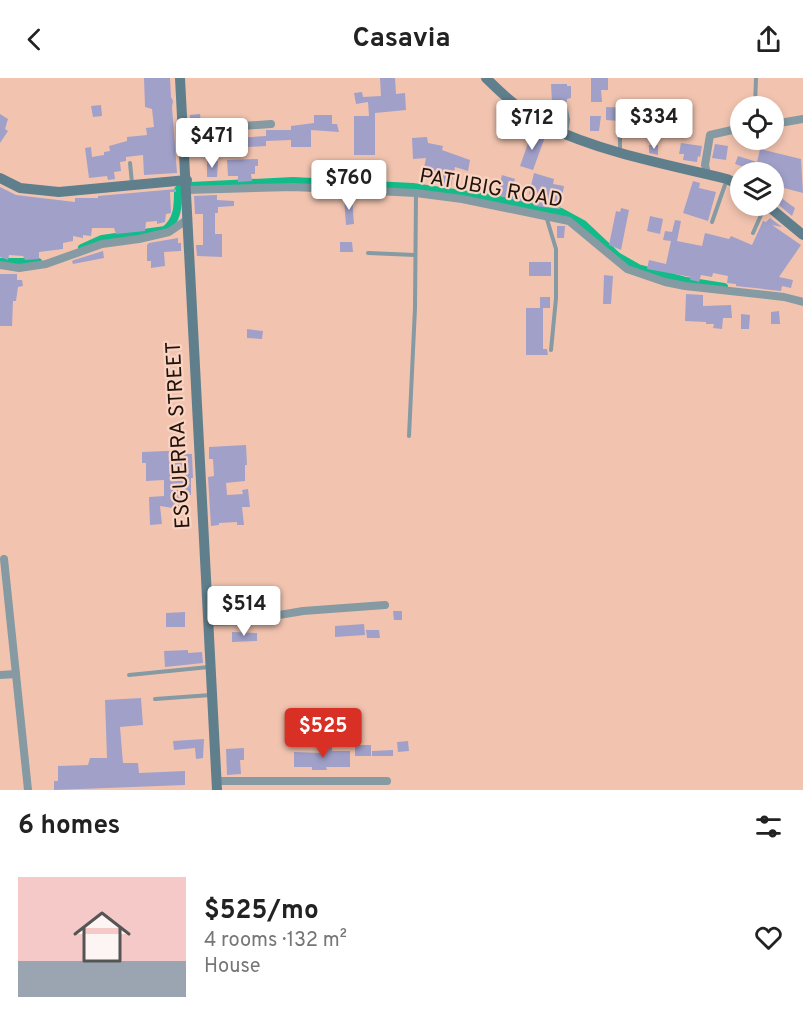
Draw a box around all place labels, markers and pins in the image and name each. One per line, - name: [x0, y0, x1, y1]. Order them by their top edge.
- pin: $334: [618, 99, 690, 150]
- pin: $712: [496, 100, 568, 151]
- pin: $471: [176, 118, 248, 169]
- pin: $760: [313, 160, 385, 211]
- pin: $514: [208, 586, 280, 637]
- pin: $525: [287, 708, 359, 759]

